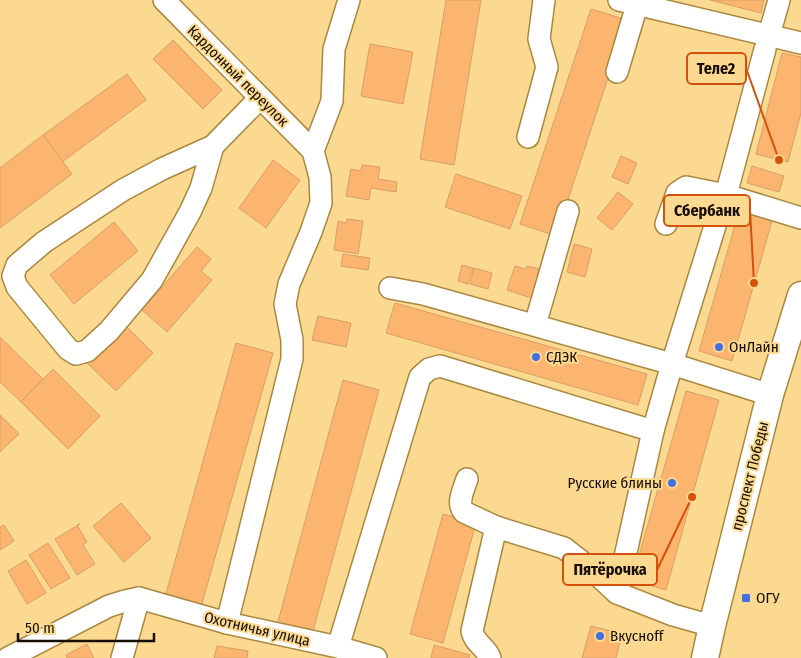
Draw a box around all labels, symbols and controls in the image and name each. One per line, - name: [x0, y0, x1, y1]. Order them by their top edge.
- street label: Кардонный переулок: [184, 22, 292, 130]
- callout: Теле2: [687, 53, 746, 84]
- text: Теле2: [697, 59, 736, 78]
- callout: Сбербанк: [664, 195, 750, 226]
- text: Сбербанк: [674, 201, 741, 220]
- place label: ОнЛайн: [729, 338, 779, 356]
- marker: ОнЛайн: [713, 341, 725, 353]
- place label: СДЭК: [546, 348, 577, 366]
- marker: СДЭК: [530, 351, 542, 363]
- street label: проспект Победы: [728, 420, 772, 532]
- place label: Русские блины: [568, 474, 662, 492]
- marker: Русские блины: [666, 477, 678, 489]
- callout: Пятёрочка: [563, 554, 657, 585]
- text: Пятёрочка: [573, 560, 647, 579]
- place label: ОГУ: [756, 589, 780, 607]
- marker: ОГУ: [740, 592, 752, 604]
- street label: Охотничья улица: [202, 608, 312, 650]
- scale bar: [18, 610, 154, 642]
- text: 50 m: [25, 619, 55, 637]
- place label: Вкусноff: [610, 627, 665, 645]
- marker: Вкусноff: [594, 630, 606, 642]

